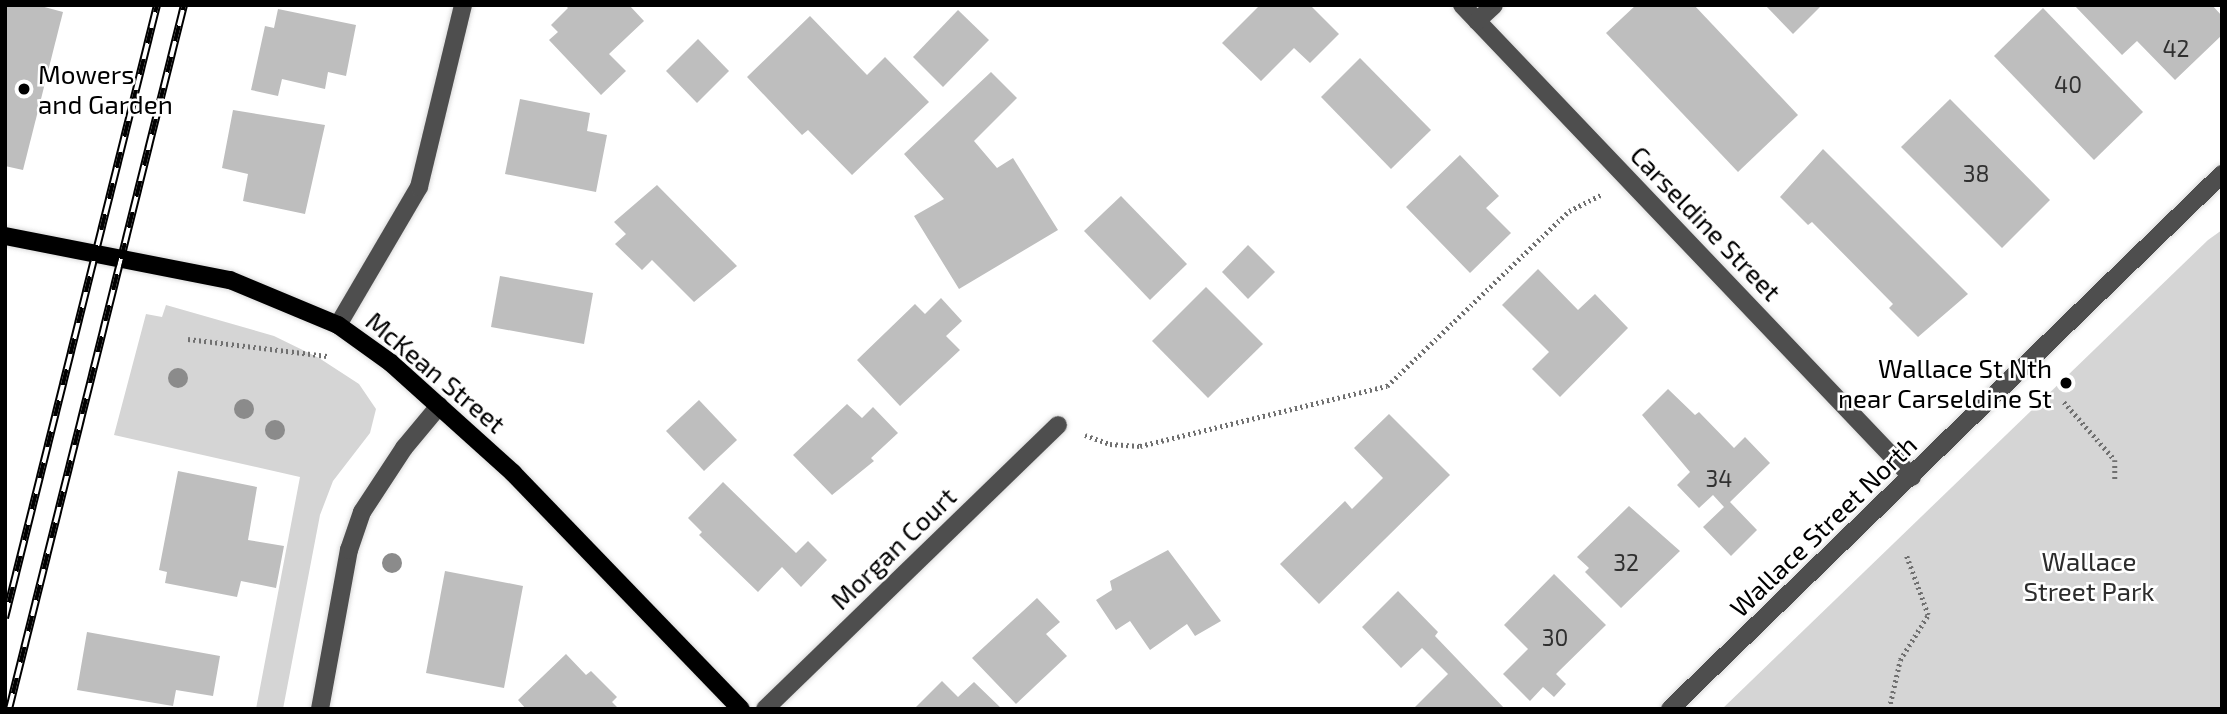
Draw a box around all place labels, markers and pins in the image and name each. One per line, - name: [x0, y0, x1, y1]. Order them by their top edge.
- place label: Mowers and Garden: [38, 58, 173, 119]
- marker: Mowers and Garden: [16, 81, 32, 97]
- place label: Wallace St Nth near Carseldine St: [1837, 352, 2052, 414]
- marker: Wallace St Nth near Carseldine St: [2058, 375, 2074, 391]

